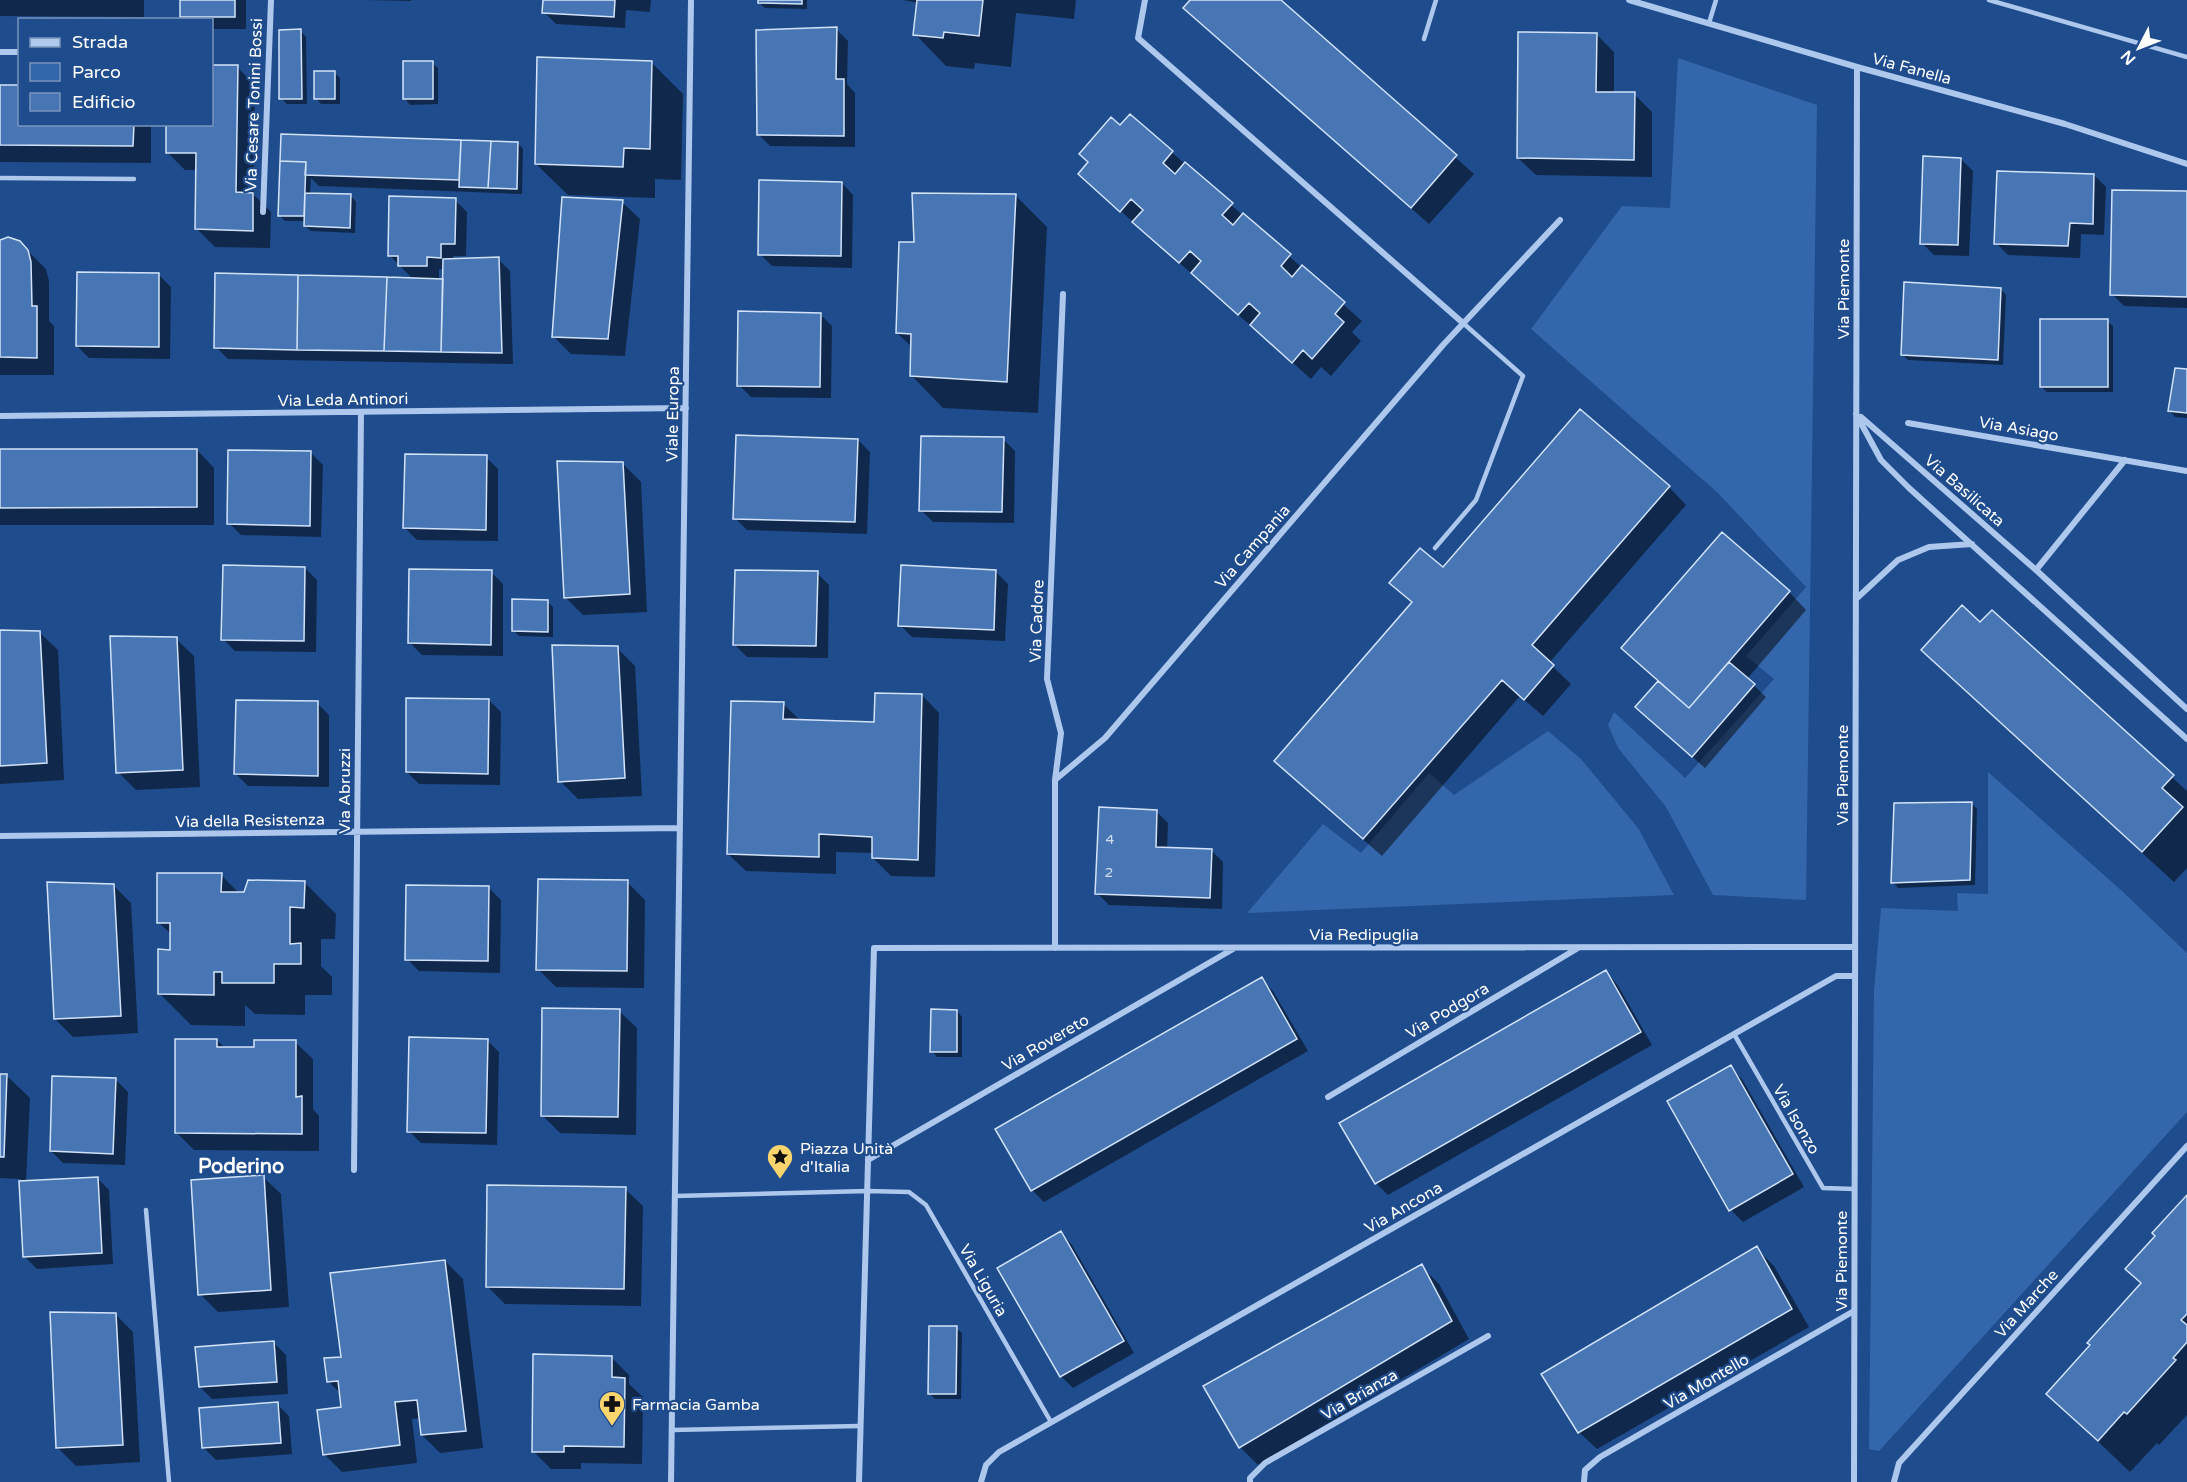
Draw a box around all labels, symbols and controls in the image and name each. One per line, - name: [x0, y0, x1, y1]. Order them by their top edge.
- legend: [18, 18, 213, 126]
- street label: Via Cesare Tonini Bossi: [241, 18, 267, 192]
- north arrow: [2109, 18, 2169, 78]
- text: Strada: [72, 31, 128, 53]
- text: N: [2117, 46, 2140, 69]
- street label: Via Fanella: [1870, 49, 1954, 89]
- text: Parco: [72, 61, 121, 83]
- text: Edificio: [72, 91, 136, 113]
- street label: Via Piemonte: [1834, 239, 1854, 339]
- street label: Viale Europa: [662, 366, 684, 462]
- street label: Via Leda Antinori: [278, 389, 409, 411]
- street label: Via Asiago: [1977, 412, 2060, 446]
- street label: Via Basilicata: [1920, 450, 2009, 531]
- street label: Via Campania: [1211, 501, 1295, 593]
- street label: Via Cadore: [1026, 579, 1048, 663]
- street label: Via Piemonte: [1833, 725, 1853, 825]
- street label: Via Abruzzi: [335, 748, 355, 834]
- street label: Via della Resistenza: [175, 810, 325, 832]
- house number: 4: [1106, 831, 1115, 848]
- house number: 2: [1105, 864, 1113, 881]
- street label: Via Redipuglia: [1309, 925, 1419, 945]
- street label: Via Podgora: [1402, 978, 1493, 1043]
- street label: Via Rovereto: [998, 1010, 1093, 1076]
- street label: Via Isonzo: [1768, 1081, 1824, 1158]
- place label: Piazza Unità d'Italia: [800, 1139, 893, 1177]
- place icon: Piazza Unità d'Italia: [765, 1142, 795, 1180]
- district label: Poderino: [198, 1155, 284, 1179]
- street label: Via Ancona: [1361, 1178, 1446, 1238]
- street label: Via Piemonte: [1832, 1211, 1852, 1311]
- street label: Via Liguria: [954, 1241, 1012, 1320]
- street label: Via Marche: [1991, 1265, 2063, 1342]
- street label: Via Montello: [1660, 1349, 1753, 1414]
- street label: Via Brianza: [1318, 1365, 1401, 1425]
- pharmacy icon: Farmacia Gamba: [597, 1389, 627, 1427]
- place label: Farmacia Gamba: [632, 1395, 760, 1415]

